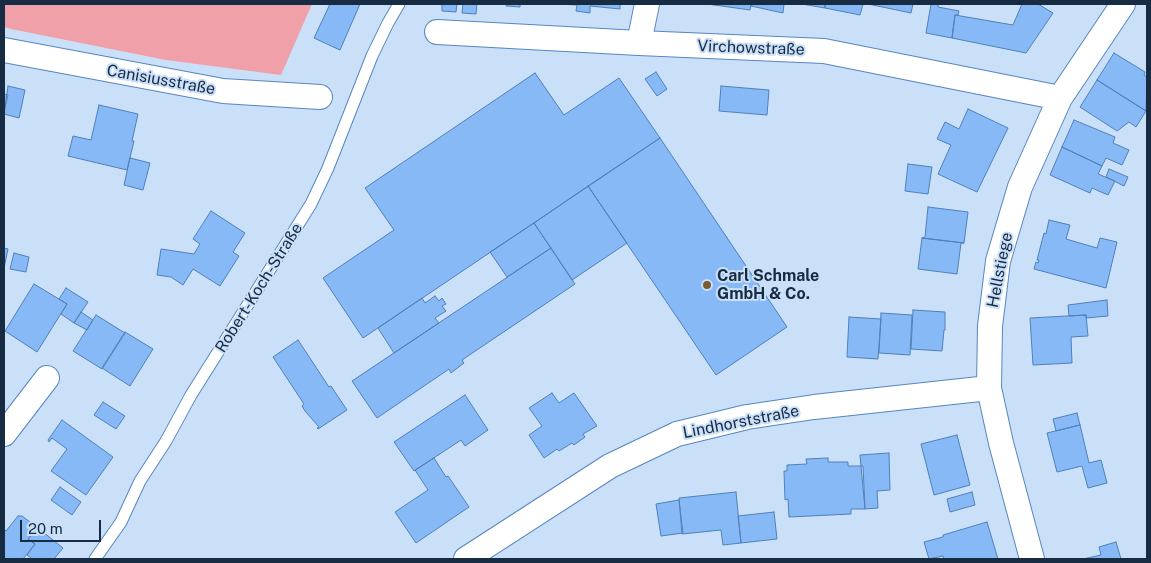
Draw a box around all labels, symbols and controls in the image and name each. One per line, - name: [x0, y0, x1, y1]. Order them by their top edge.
- street label: Virchowstraße: [697, 37, 805, 59]
- street label: Canisiusstraße: [105, 61, 217, 99]
- street label: Robert-Koch-Straße: [211, 220, 307, 356]
- street label: Hellstiege: [983, 231, 1017, 309]
- place label: Carl Schmale GmbH & Co.: [717, 266, 819, 304]
- marker: Carl Schmale GmbH & Co.: [701, 279, 713, 291]
- street label: Lindhorststraße: [681, 401, 801, 443]
- scale bar: [22, 510, 104, 542]
- text: 20 m: [28, 520, 63, 537]

